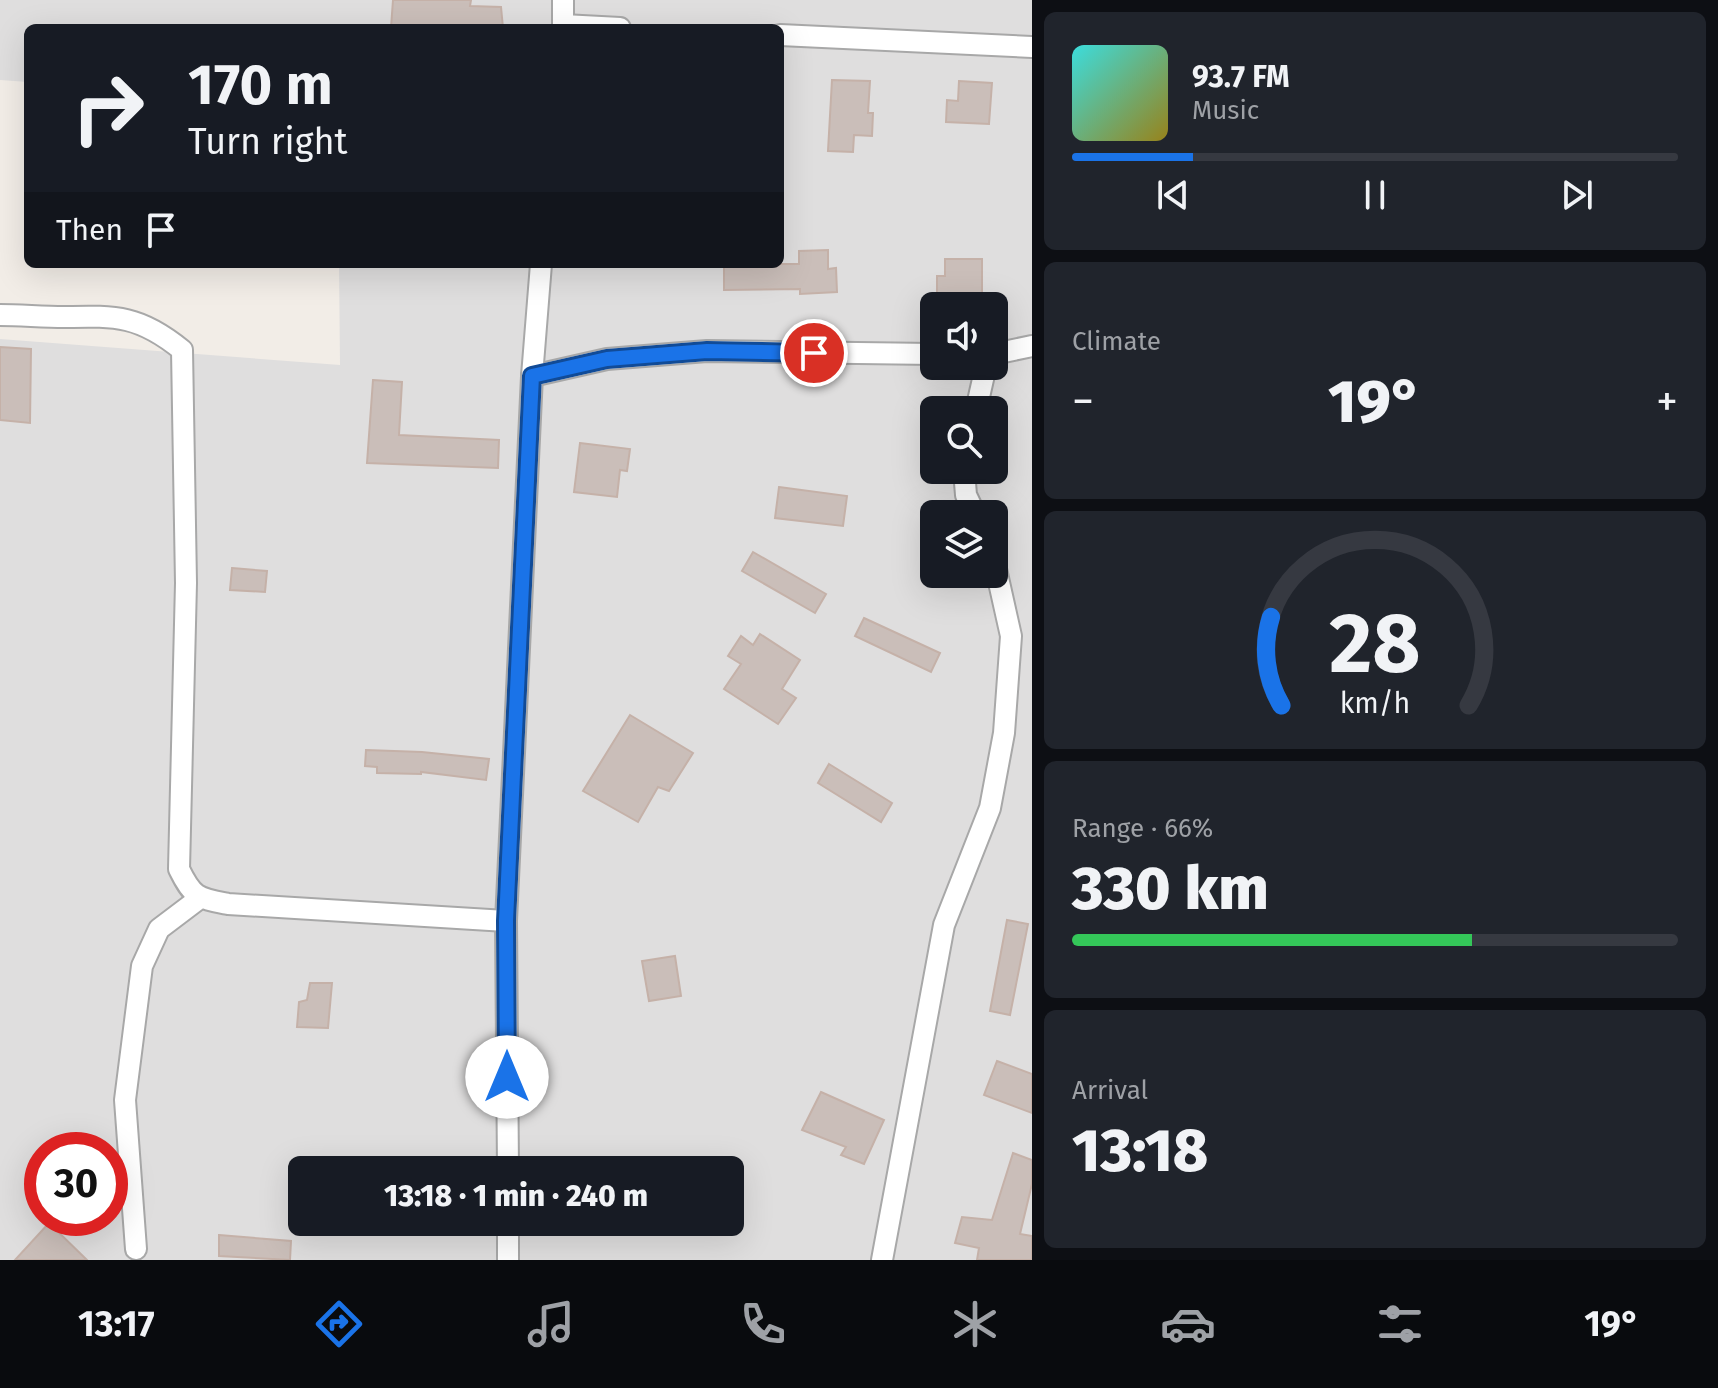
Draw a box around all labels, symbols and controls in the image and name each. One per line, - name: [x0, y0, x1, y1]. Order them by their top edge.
- text: 170 m: [188, 52, 333, 119]
- icon: right: [56, 56, 160, 160]
- text: 93.7 FM: [1192, 59, 1290, 95]
- text: Music: [1192, 95, 1259, 126]
- text: Turn right: [188, 120, 348, 164]
- icon: previous: [1151, 173, 1195, 217]
- icon: pause: [1353, 173, 1397, 217]
- icon: next: [1555, 173, 1599, 217]
- icon: arrive: [139, 208, 183, 252]
- text: Then: [56, 212, 123, 248]
- map controls: [920, 292, 1008, 588]
- button: sound: [920, 292, 1008, 380]
- pin: [780, 319, 848, 387]
- text: Climate: [1072, 326, 1161, 357]
- icon: arrive: [792, 331, 836, 375]
- text: 19°: [1328, 366, 1422, 438]
- text: −: [1072, 375, 1094, 428]
- text: +: [1656, 375, 1678, 428]
- button: search: [920, 396, 1008, 484]
- button: layers: [920, 500, 1008, 588]
- text: 28: [1329, 594, 1421, 694]
- text: km/h: [1340, 686, 1410, 721]
- text: Range · 66%: [1072, 813, 1213, 844]
- text: 330 km: [1072, 853, 1269, 925]
- position arrow: [465, 1035, 549, 1119]
- text: Arrival: [1072, 1075, 1148, 1106]
- text: 13:18: [1072, 1115, 1208, 1187]
- speed limit sign: 30: [24, 1132, 128, 1236]
- text: 13:18 · 1 min · 240 m: [384, 1178, 648, 1214]
- icon: directions: [311, 1296, 367, 1352]
- icon: music: [523, 1296, 579, 1352]
- icon: phone: [735, 1296, 791, 1352]
- icon: climate: [947, 1296, 1003, 1352]
- icon: car: [1160, 1296, 1216, 1352]
- icon: filters: [1372, 1296, 1428, 1352]
- text: 13:17: [78, 1302, 155, 1346]
- text: 19°: [1584, 1302, 1640, 1346]

